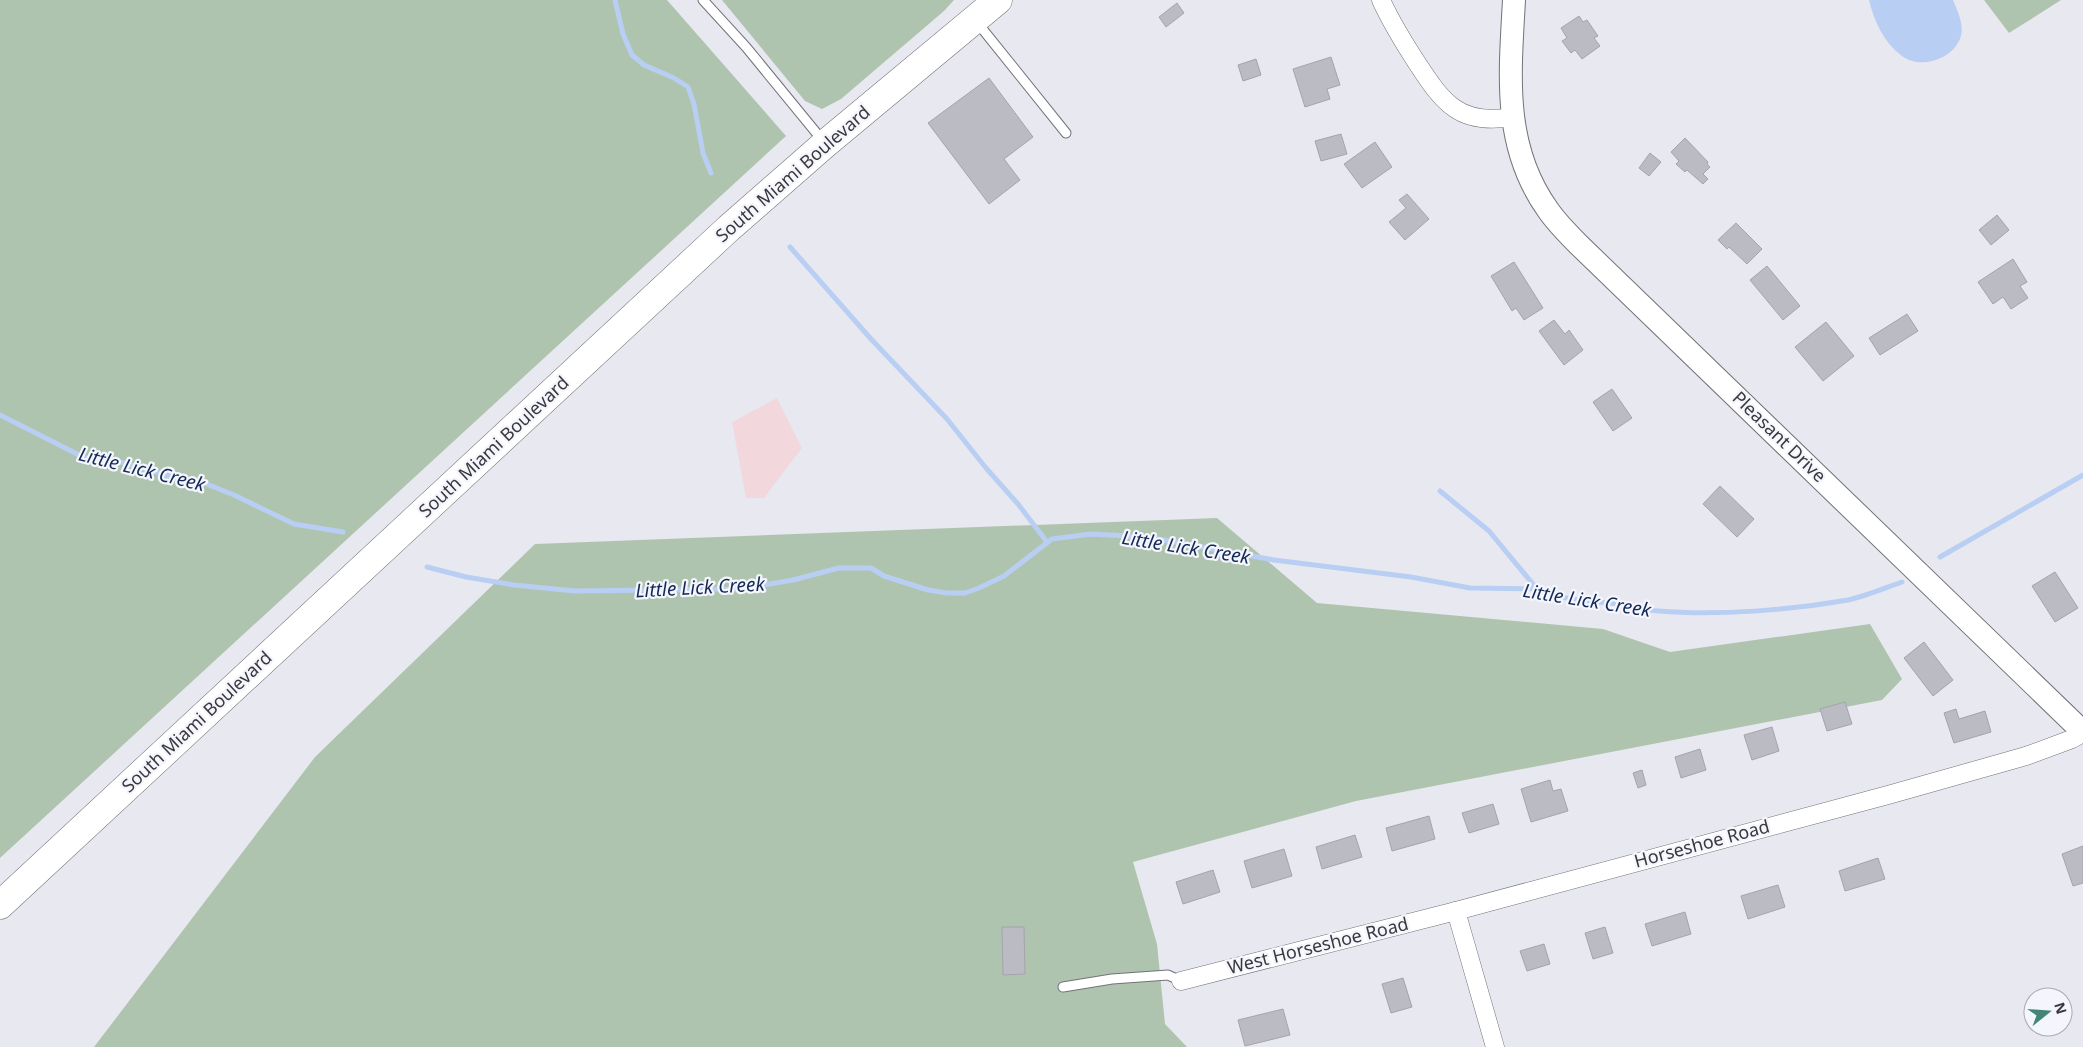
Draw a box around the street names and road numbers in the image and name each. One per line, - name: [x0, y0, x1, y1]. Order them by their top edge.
- street label: South Miami Boulevard: [710, 100, 875, 247]
- street label: South Miami Boulevard: [413, 370, 574, 522]
- street label: Pleasant Drive: [1728, 386, 1832, 487]
- street label: South Miami Boulevard: [116, 645, 277, 797]
- street label: Horseshoe Road: [1631, 813, 1772, 873]
- street label: West Horseshoe Road: [1225, 911, 1411, 979]

